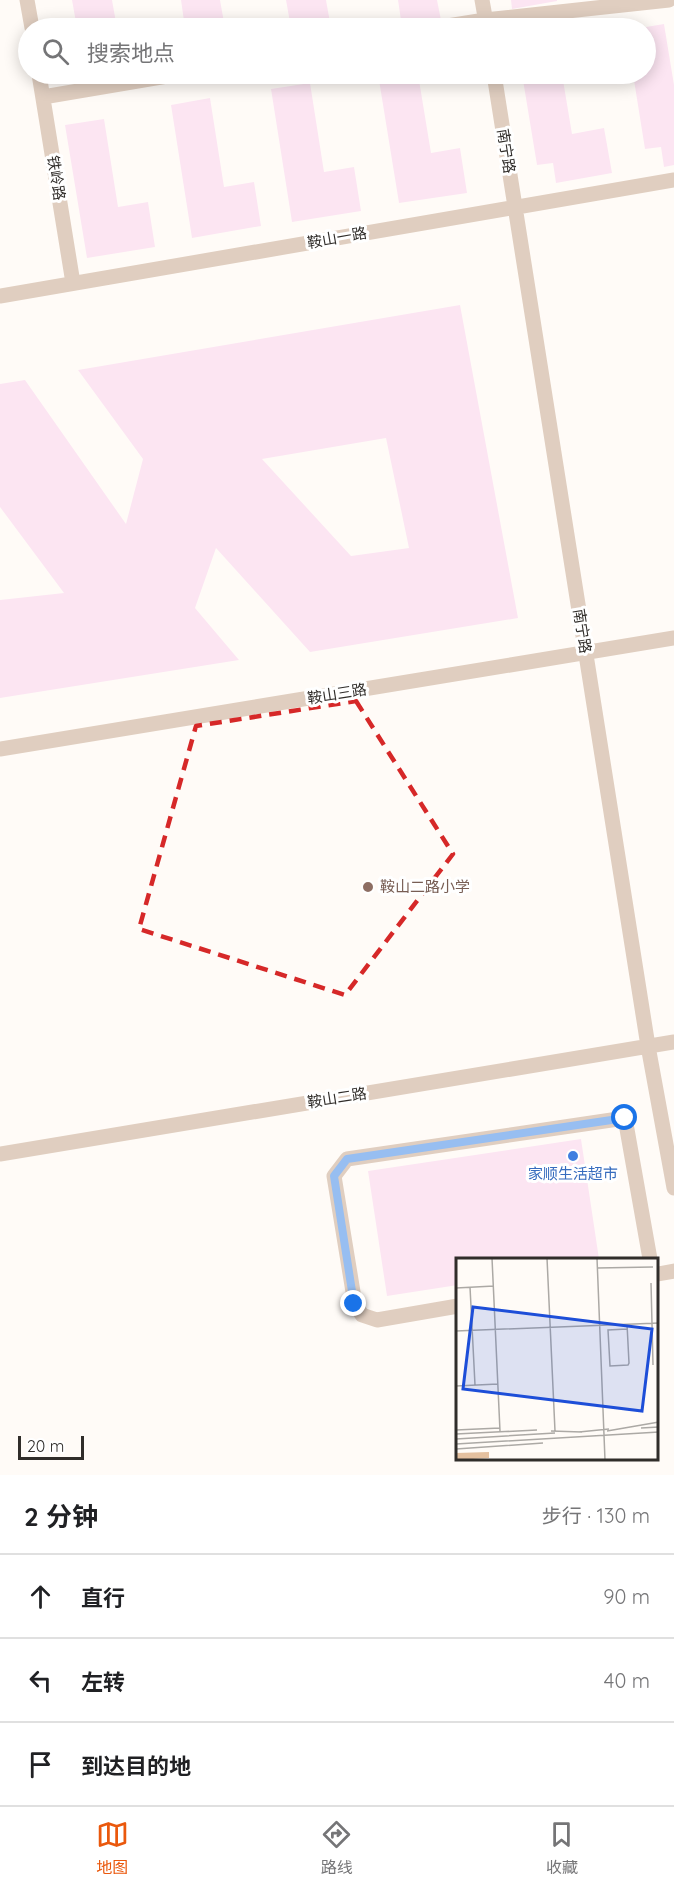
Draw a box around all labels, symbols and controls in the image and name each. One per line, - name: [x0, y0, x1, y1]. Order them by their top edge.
- search box: [18, 18, 656, 84]
- icon: search: [39, 35, 72, 68]
- text: 搜索地点: [87, 39, 175, 67]
- street label: 南宁路: [494, 127, 519, 175]
- street label: 铁岭路: [44, 154, 69, 202]
- street label: 鞍山一路: [306, 223, 368, 252]
- street label: 南宁路: [570, 607, 595, 655]
- street label: 鞍山三路: [306, 679, 368, 708]
- place label: 鞍山二路小学: [380, 877, 470, 896]
- marker: 鞍山二路小学: [361, 880, 375, 894]
- street label: 鞍山二路: [306, 1083, 368, 1112]
- route start: [611, 1104, 637, 1130]
- marker: 家顺生活超市: [566, 1149, 580, 1163]
- place label: 家顺生活超市: [528, 1164, 618, 1183]
- inset map: [456, 1258, 659, 1460]
- route end: [340, 1290, 366, 1316]
- scale bar: [18, 1433, 84, 1460]
- text: 20 m: [27, 1436, 64, 1456]
- text: 2 分钟: [24, 1500, 98, 1533]
- text: 步行 · 130 m: [542, 1503, 650, 1528]
- icon: ahead: [24, 1580, 57, 1613]
- text: 直行: [81, 1584, 125, 1612]
- text: 90 m: [603, 1584, 650, 1609]
- icon: left: [24, 1664, 57, 1697]
- text: 左转: [81, 1668, 125, 1696]
- text: 40 m: [604, 1668, 650, 1693]
- icon: arrive: [24, 1748, 57, 1781]
- text: 到达目的地: [81, 1752, 191, 1780]
- tab: 地图: [96, 1818, 129, 1878]
- tab: 路线: [320, 1818, 353, 1878]
- tab: 收藏: [545, 1818, 578, 1878]

